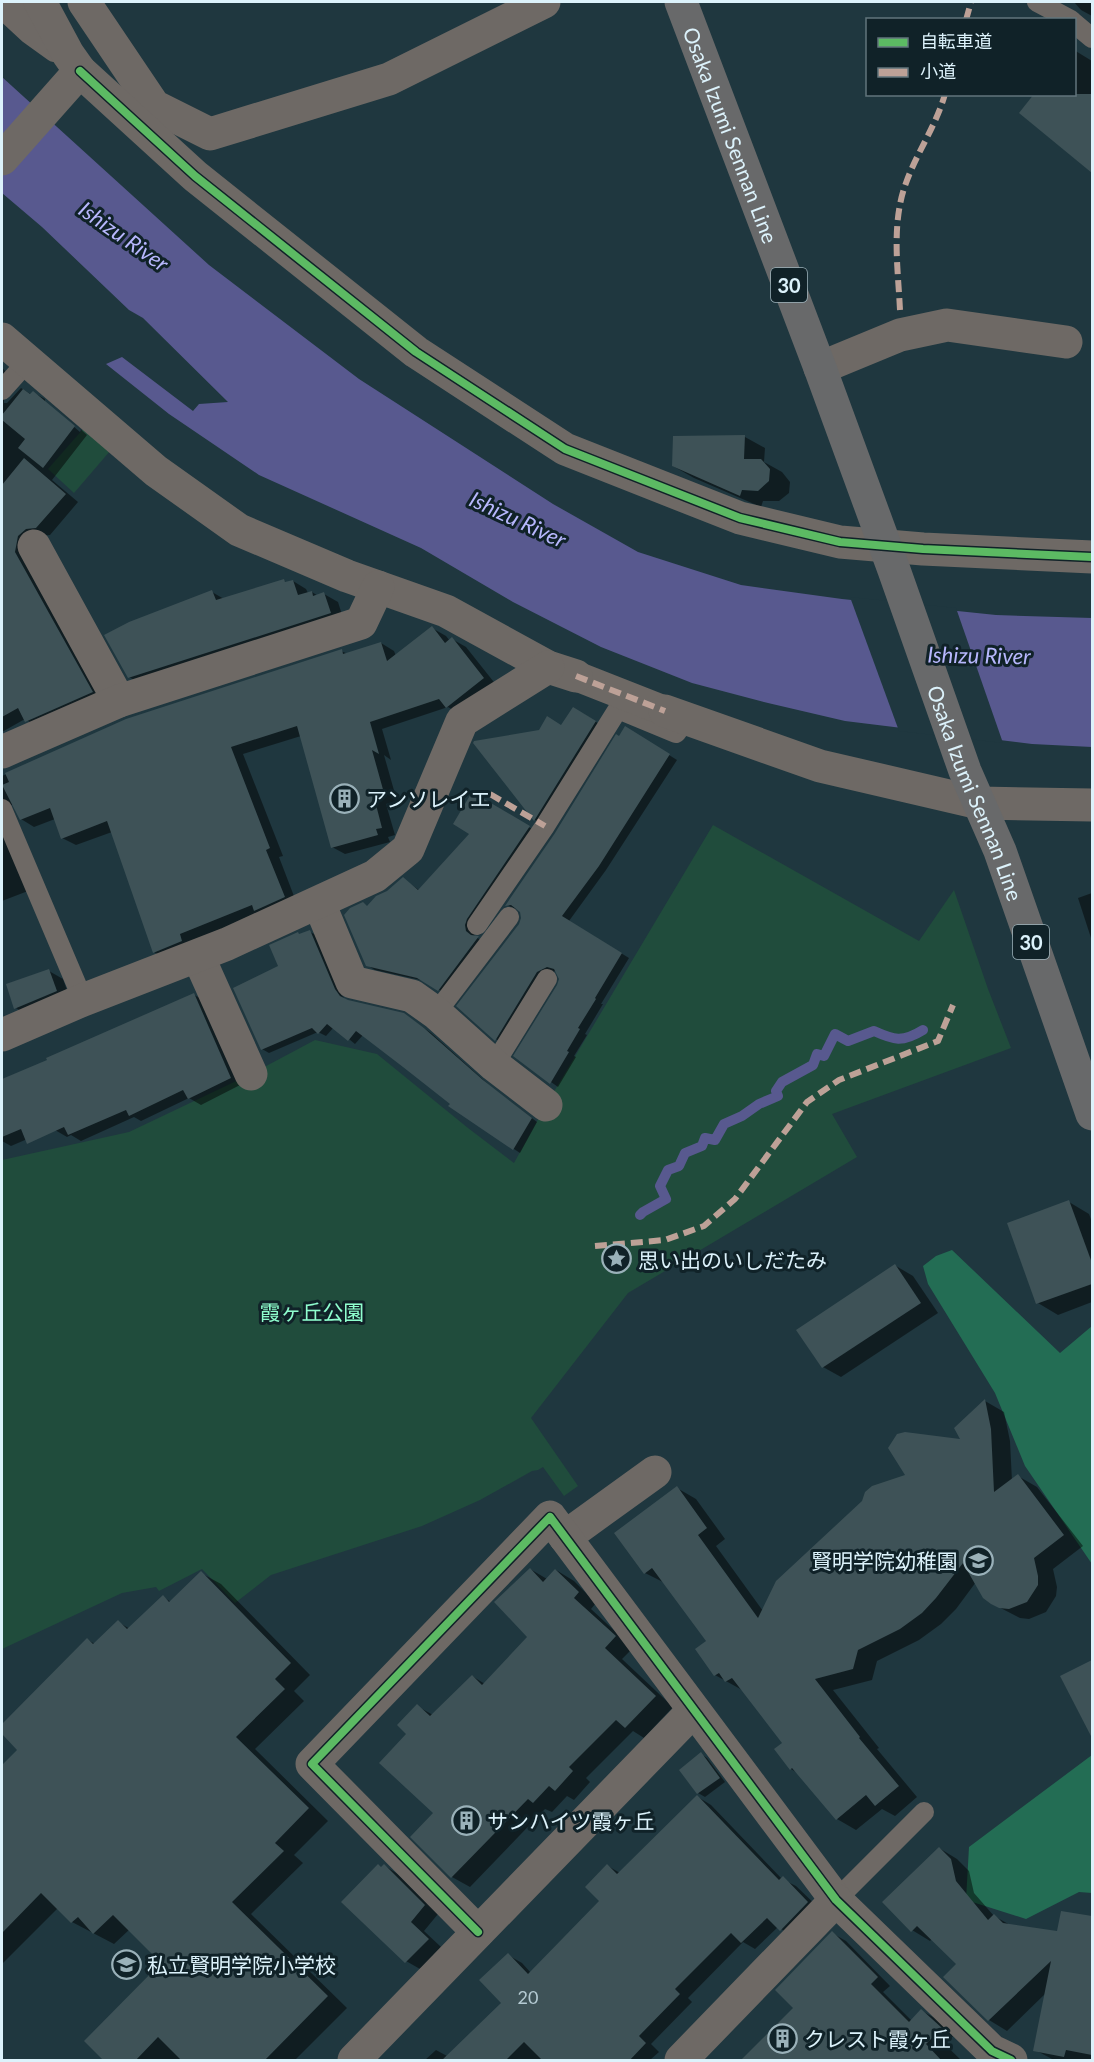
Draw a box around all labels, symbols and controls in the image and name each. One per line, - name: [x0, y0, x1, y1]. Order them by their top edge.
- legend: [866, 18, 1076, 96]
- street label: Osaka Izumi Sennan Line: [679, 23, 784, 246]
- text: 自転車道: [920, 30, 992, 52]
- text: 小道: [920, 60, 956, 82]
- water label: Ishizu River: [74, 195, 174, 277]
- road number: 30: [771, 268, 807, 302]
- water label: Ishizu River: [465, 485, 571, 553]
- water label: Ishizu River: [927, 641, 1031, 669]
- street label: Osaka Izumi Sennan Line: [923, 682, 1029, 904]
- building icon: アンソレイエ: [329, 782, 361, 814]
- place label: アンソレイエ: [366, 786, 491, 811]
- road number: 30: [1013, 925, 1049, 959]
- place icon: 思い出のいしだたみ: [601, 1243, 633, 1275]
- place label: 思い出のいしだたみ: [638, 1247, 827, 1272]
- park label: 霞ヶ丘公園: [260, 1299, 365, 1324]
- school or university icon: 賢明学院幼稚園: [963, 1544, 995, 1576]
- place label: 賢明学院幼稚園: [811, 1548, 958, 1573]
- building icon: サンハイツ霞ヶ丘: [450, 1804, 482, 1836]
- place label: サンハイツ霞ヶ丘: [487, 1808, 655, 1833]
- school or university icon: 私立賢明学院小学校: [110, 1948, 142, 1980]
- place label: 私立賢明学院小学校: [147, 1952, 336, 1977]
- house number: 20: [518, 1986, 538, 2008]
- building icon: クレスト霞ヶ丘: [767, 2022, 799, 2054]
- place label: クレスト霞ヶ丘: [804, 2026, 951, 2051]

